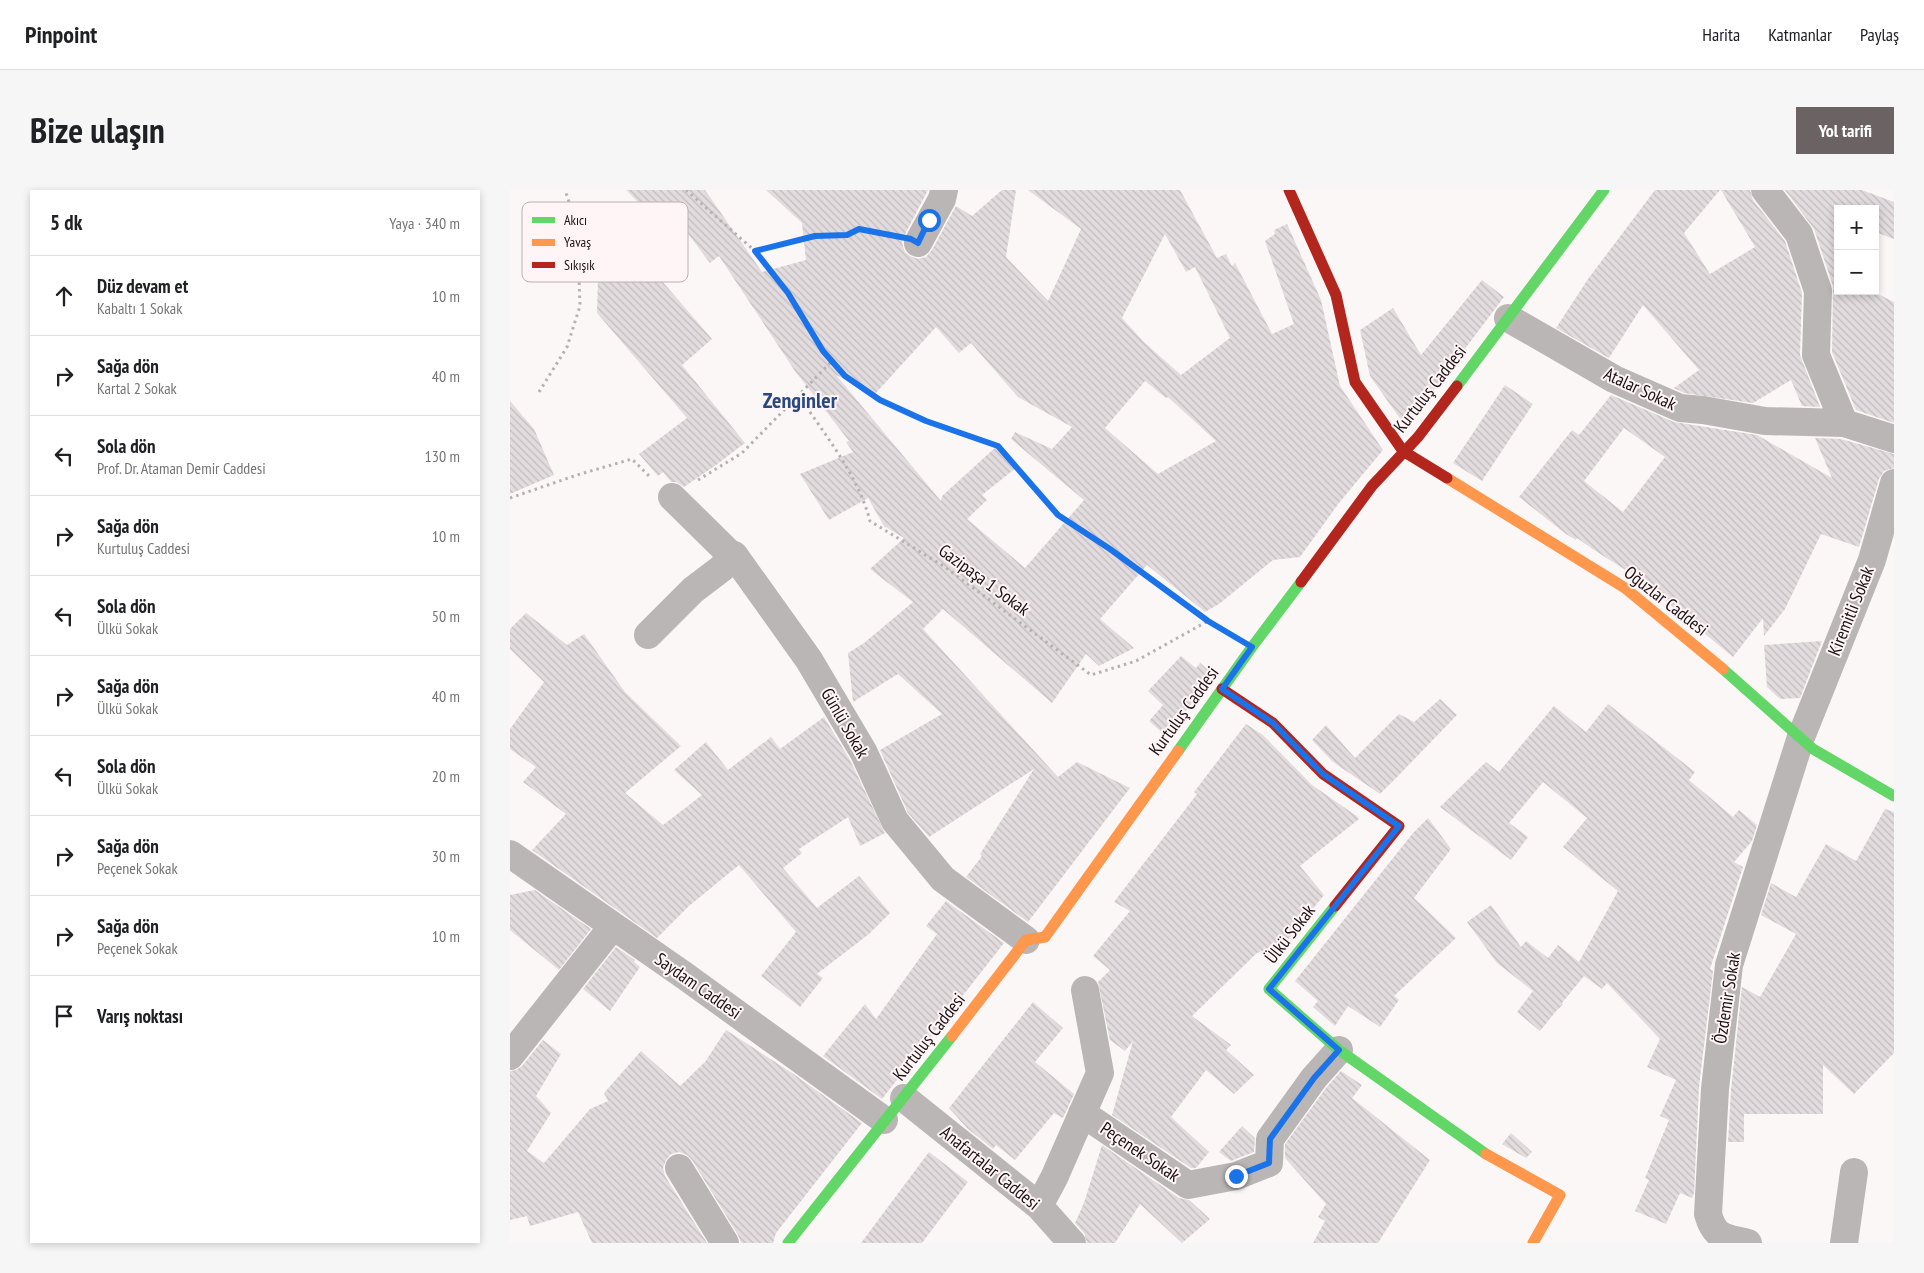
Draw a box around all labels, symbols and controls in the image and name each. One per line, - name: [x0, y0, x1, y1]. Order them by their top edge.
- text: Pinpoint: [25, 19, 97, 50]
- text: Harita: [1702, 23, 1740, 46]
- text: Katmanlar: [1768, 23, 1832, 46]
- text: Paylaş: [1860, 23, 1899, 46]
- text: Bize ulaşın: [30, 107, 165, 153]
- button: Yol tarifi: [1796, 107, 1894, 154]
- legend: [522, 202, 688, 282]
- map controls: [1834, 205, 1879, 295]
- button: +: [1834, 205, 1879, 250]
- text: 5 dk: [50, 209, 82, 236]
- route start: [918, 209, 941, 232]
- text: Akıcı: [564, 211, 587, 229]
- text: Yaya · 340 m: [389, 213, 460, 233]
- text: Yavaş: [564, 233, 591, 251]
- button: −: [1834, 250, 1879, 295]
- text: Sıkışık: [564, 256, 595, 274]
- text: Düz devam et: [97, 274, 188, 298]
- icon: ahead: [50, 282, 78, 310]
- text: 10 m: [432, 286, 460, 306]
- text: Kabaltı 1 Sokak: [97, 298, 182, 318]
- street label: Kurtuluş Caddesi: [1388, 340, 1471, 437]
- text: Sağa dön: [97, 354, 159, 378]
- icon: right: [50, 362, 78, 390]
- street label: Atalar Sokak: [1600, 362, 1680, 415]
- text: 40 m: [432, 366, 460, 386]
- text: Kartal 2 Sokak: [97, 378, 177, 398]
- district label: Zenginler: [763, 386, 838, 414]
- text: Sola dön: [97, 434, 156, 458]
- icon: left: [50, 442, 78, 470]
- text: 130 m: [425, 446, 460, 466]
- text: Prof. Dr. Ataman Demir Caddesi: [97, 458, 266, 478]
- text: Sağa dön: [97, 514, 159, 538]
- icon: right: [50, 522, 78, 550]
- text: 10 m: [432, 526, 460, 546]
- text: Kurtuluş Caddesi: [97, 538, 190, 558]
- street label: Gazipaşa 1 Sokak: [934, 539, 1034, 620]
- street label: Oğuzlar Caddesi: [1620, 561, 1713, 641]
- street label: Kiremitli Sokak: [1822, 563, 1879, 659]
- text: Sola dön: [97, 594, 156, 618]
- icon: left: [50, 602, 78, 630]
- text: 50 m: [432, 606, 460, 626]
- text: Ülkü Sokak: [97, 618, 158, 638]
- street label: Kurtuluş Caddesi: [1144, 662, 1224, 760]
- text: Sağa dön: [97, 674, 159, 698]
- icon: right: [50, 682, 78, 710]
- street label: Günlü Sokak: [816, 684, 875, 762]
- text: 40 m: [432, 686, 460, 706]
- text: Ülkü Sokak: [97, 698, 158, 718]
- text: Sola dön: [97, 754, 156, 778]
- icon: left: [50, 762, 78, 790]
- text: 20 m: [432, 766, 460, 786]
- text: Ülkü Sokak: [97, 778, 158, 798]
- text: Sağa dön: [97, 834, 159, 858]
- icon: right: [50, 842, 78, 870]
- text: 30 m: [432, 846, 460, 866]
- text: Peçenek Sokak: [97, 858, 178, 878]
- street label: Ülkü Sokak: [1259, 899, 1320, 968]
- text: Sağa dön: [97, 914, 159, 938]
- icon: right: [50, 922, 78, 950]
- text: 10 m: [432, 926, 460, 946]
- text: Peçenek Sokak: [97, 938, 178, 958]
- street label: Saydam Caddesi: [651, 947, 746, 1024]
- street label: Özdemir Sokak: [1708, 951, 1745, 1045]
- street label: Kurtuluş Caddesi: [887, 988, 970, 1085]
- icon: arrive: [50, 1002, 78, 1030]
- text: Varış noktası: [97, 1004, 183, 1028]
- street label: Peçenek Sokak: [1096, 1117, 1184, 1187]
- street label: Anafartalar Caddesi: [936, 1120, 1045, 1215]
- route end: [1225, 1165, 1248, 1188]

